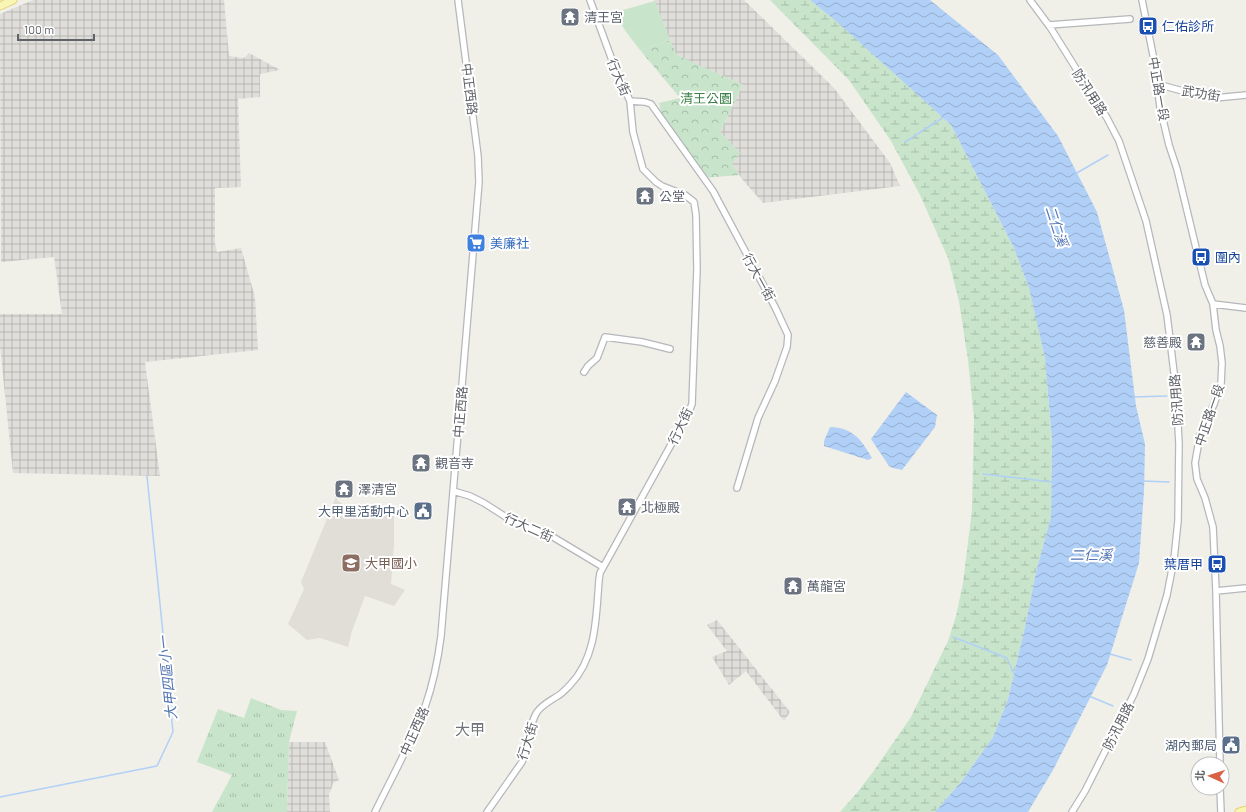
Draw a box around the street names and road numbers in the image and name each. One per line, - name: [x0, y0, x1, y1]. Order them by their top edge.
- street label: 行大街: [604, 56, 634, 98]
- street label: 中正路一段: [1145, 56, 1173, 122]
- street label: 中正西路: [459, 62, 481, 116]
- street label: 防汛用路: [1069, 66, 1111, 118]
- street label: 武功街: [1180, 82, 1222, 104]
- street label: 行大一街: [739, 250, 779, 304]
- street label: 防汛用路: [1166, 373, 1186, 427]
- street label: 中正路一段: [1191, 382, 1227, 448]
- street label: 中正西路: [450, 385, 470, 439]
- street label: 行大街: [664, 405, 696, 447]
- street label: 行大二街: [502, 509, 556, 545]
- street label: 防汛用路: [1099, 699, 1137, 753]
- street label: 中正西路: [396, 704, 432, 758]
- street label: 行大街: [514, 720, 540, 762]

